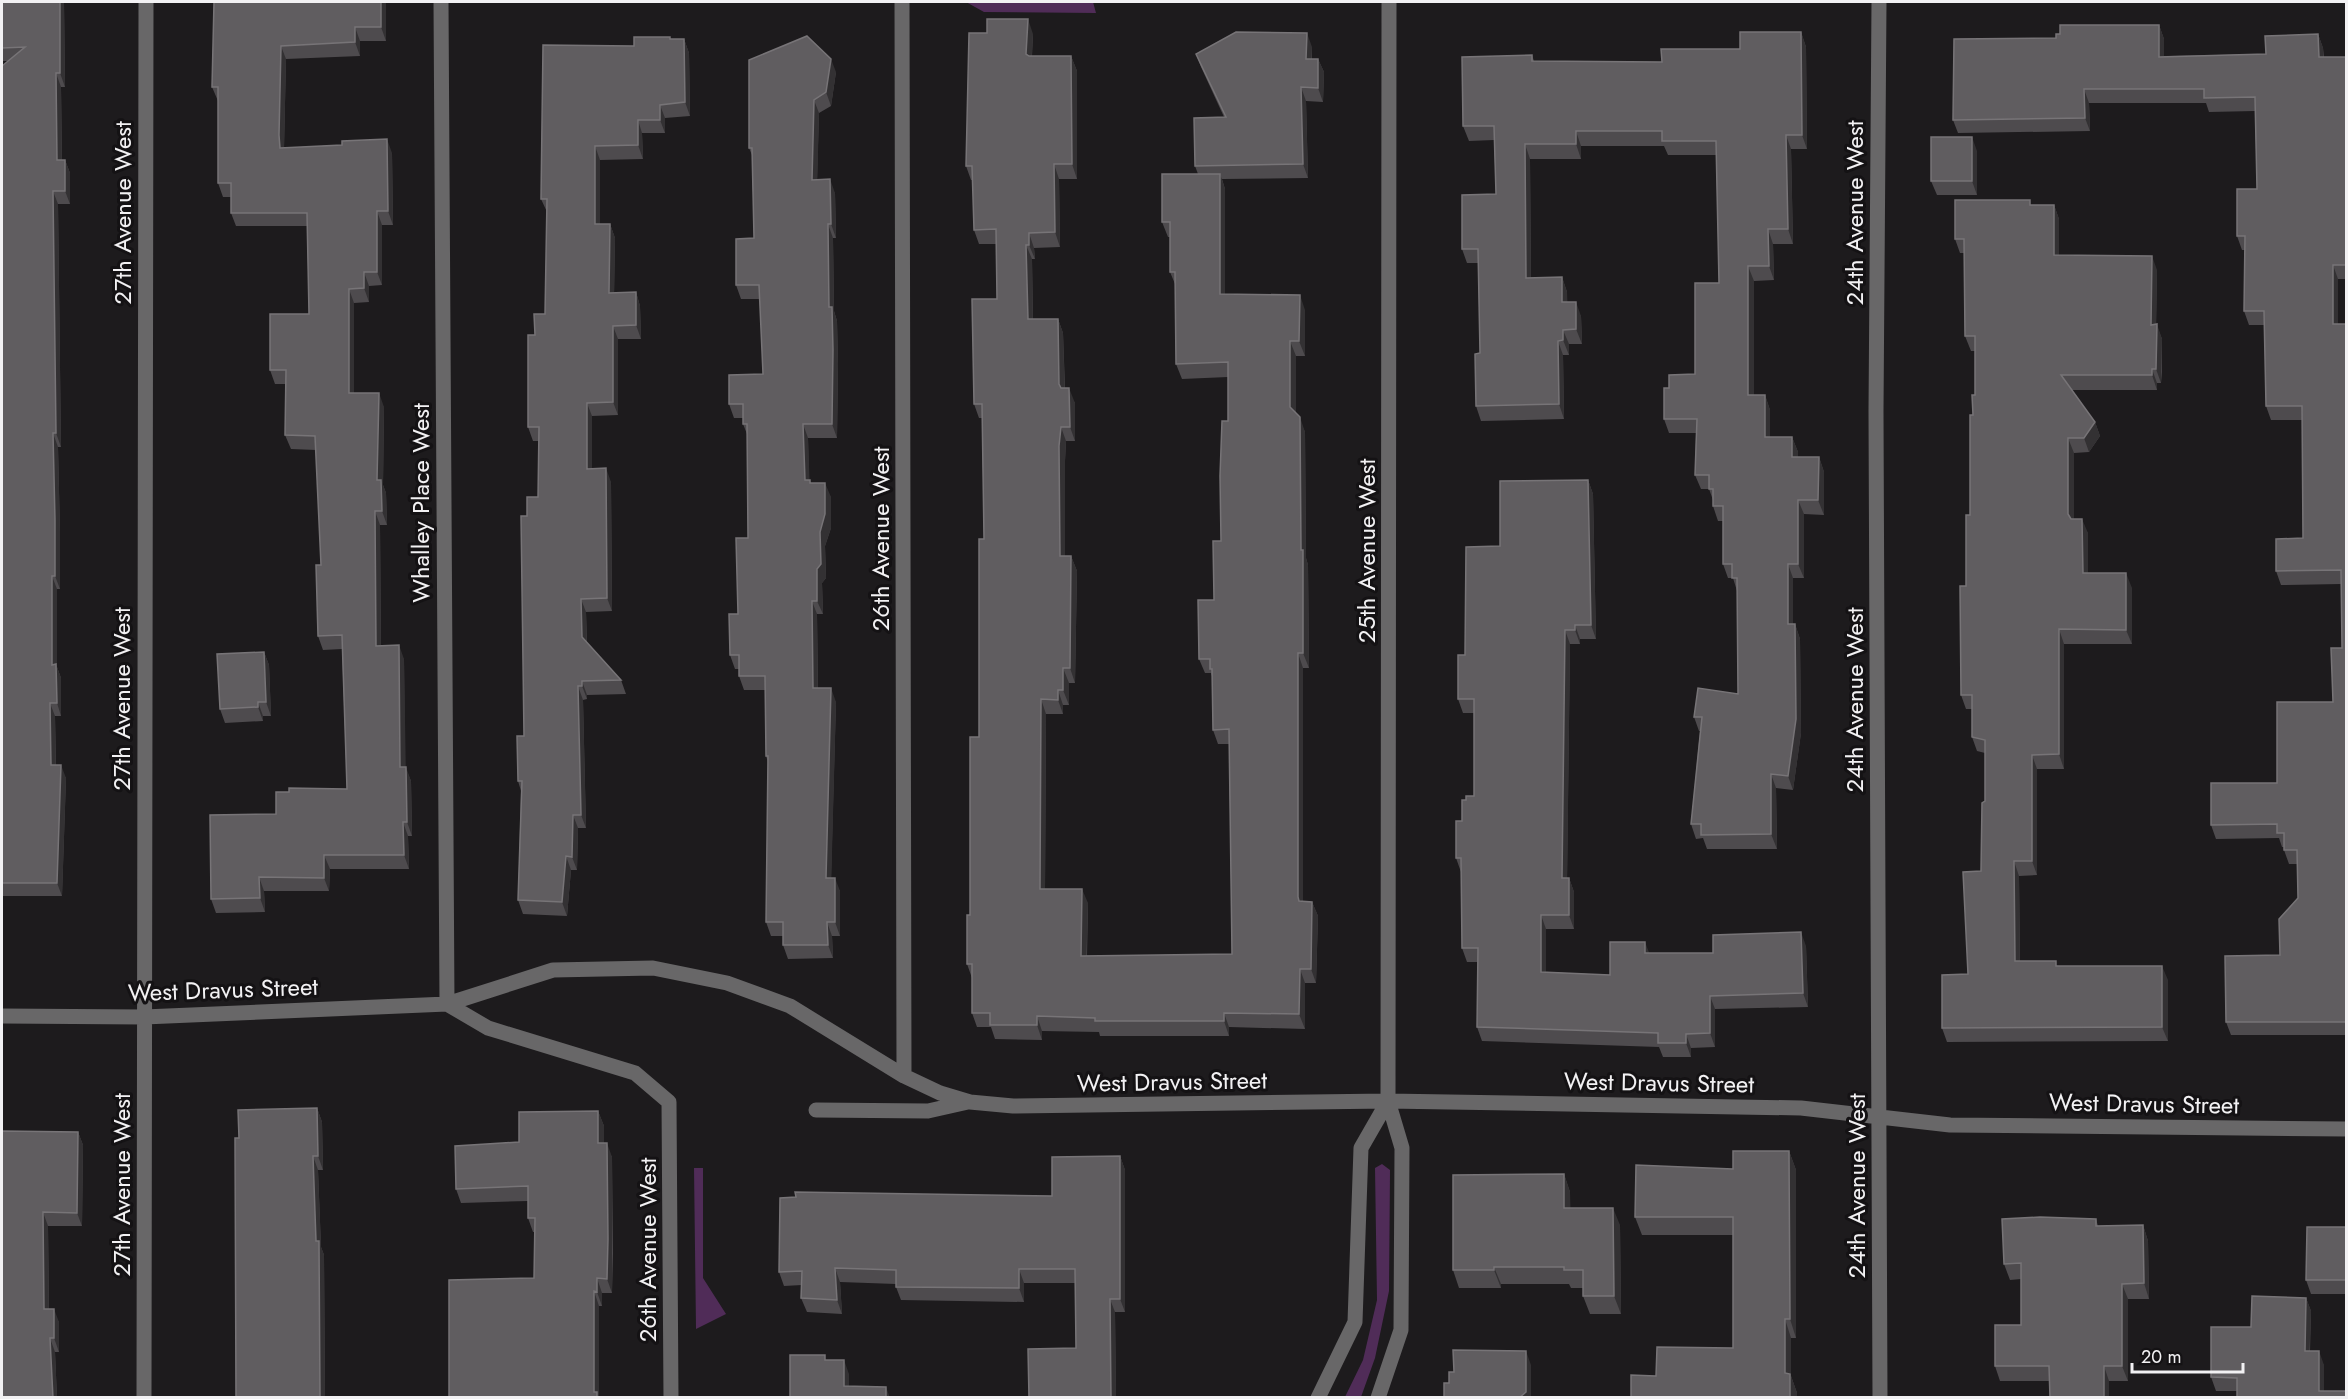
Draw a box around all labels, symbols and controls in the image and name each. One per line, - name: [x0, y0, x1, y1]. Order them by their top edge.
- street label: 24th Avenue West: [1837, 120, 1872, 305]
- street label: 27th Avenue West: [105, 121, 140, 305]
- street label: Whalley Place West: [403, 403, 438, 603]
- street label: 26th Avenue West: [863, 446, 898, 631]
- street label: 25th Avenue West: [1349, 459, 1384, 643]
- street label: 27th Avenue West: [104, 607, 139, 791]
- street label: 24th Avenue West: [1837, 607, 1872, 792]
- street label: West Dravus Street: [127, 969, 319, 1010]
- street label: West Dravus Street: [1077, 1062, 1268, 1101]
- street label: West Dravus Street: [1564, 1063, 1755, 1102]
- street label: West Dravus Street: [2049, 1084, 2240, 1123]
- street label: 27th Avenue West: [104, 1093, 139, 1277]
- street label: 24th Avenue West: [1839, 1093, 1874, 1278]
- street label: 26th Avenue West: [630, 1157, 665, 1342]
- scale bar: [2132, 1336, 2243, 1374]
- text: 20 m: [2141, 1344, 2181, 1370]

